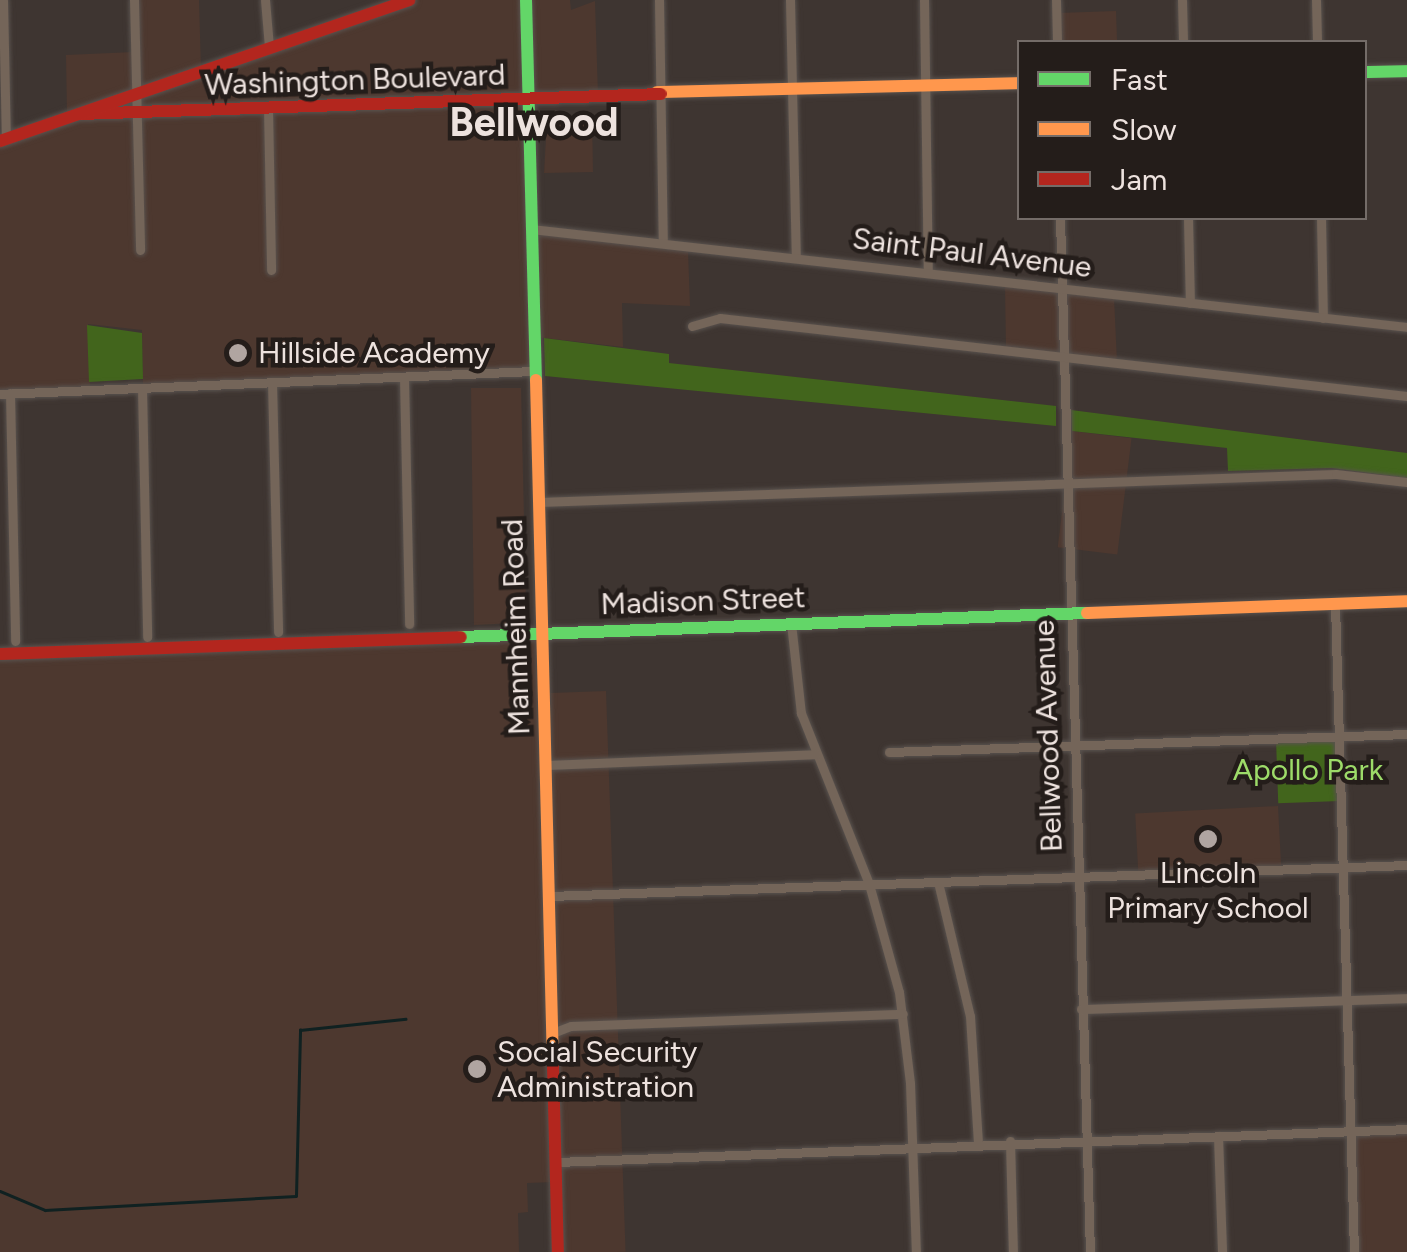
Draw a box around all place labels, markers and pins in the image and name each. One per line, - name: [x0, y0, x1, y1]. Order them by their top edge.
- place label: Hillside Academy: [258, 335, 490, 371]
- marker: Hillside Academy: [227, 342, 249, 364]
- marker: Lincoln Primary School: [1197, 828, 1219, 850]
- place label: Lincoln Primary School: [1107, 855, 1309, 926]
- place label: Social Security Administration: [497, 1034, 697, 1104]
- marker: Social Security Administration: [466, 1058, 488, 1080]

